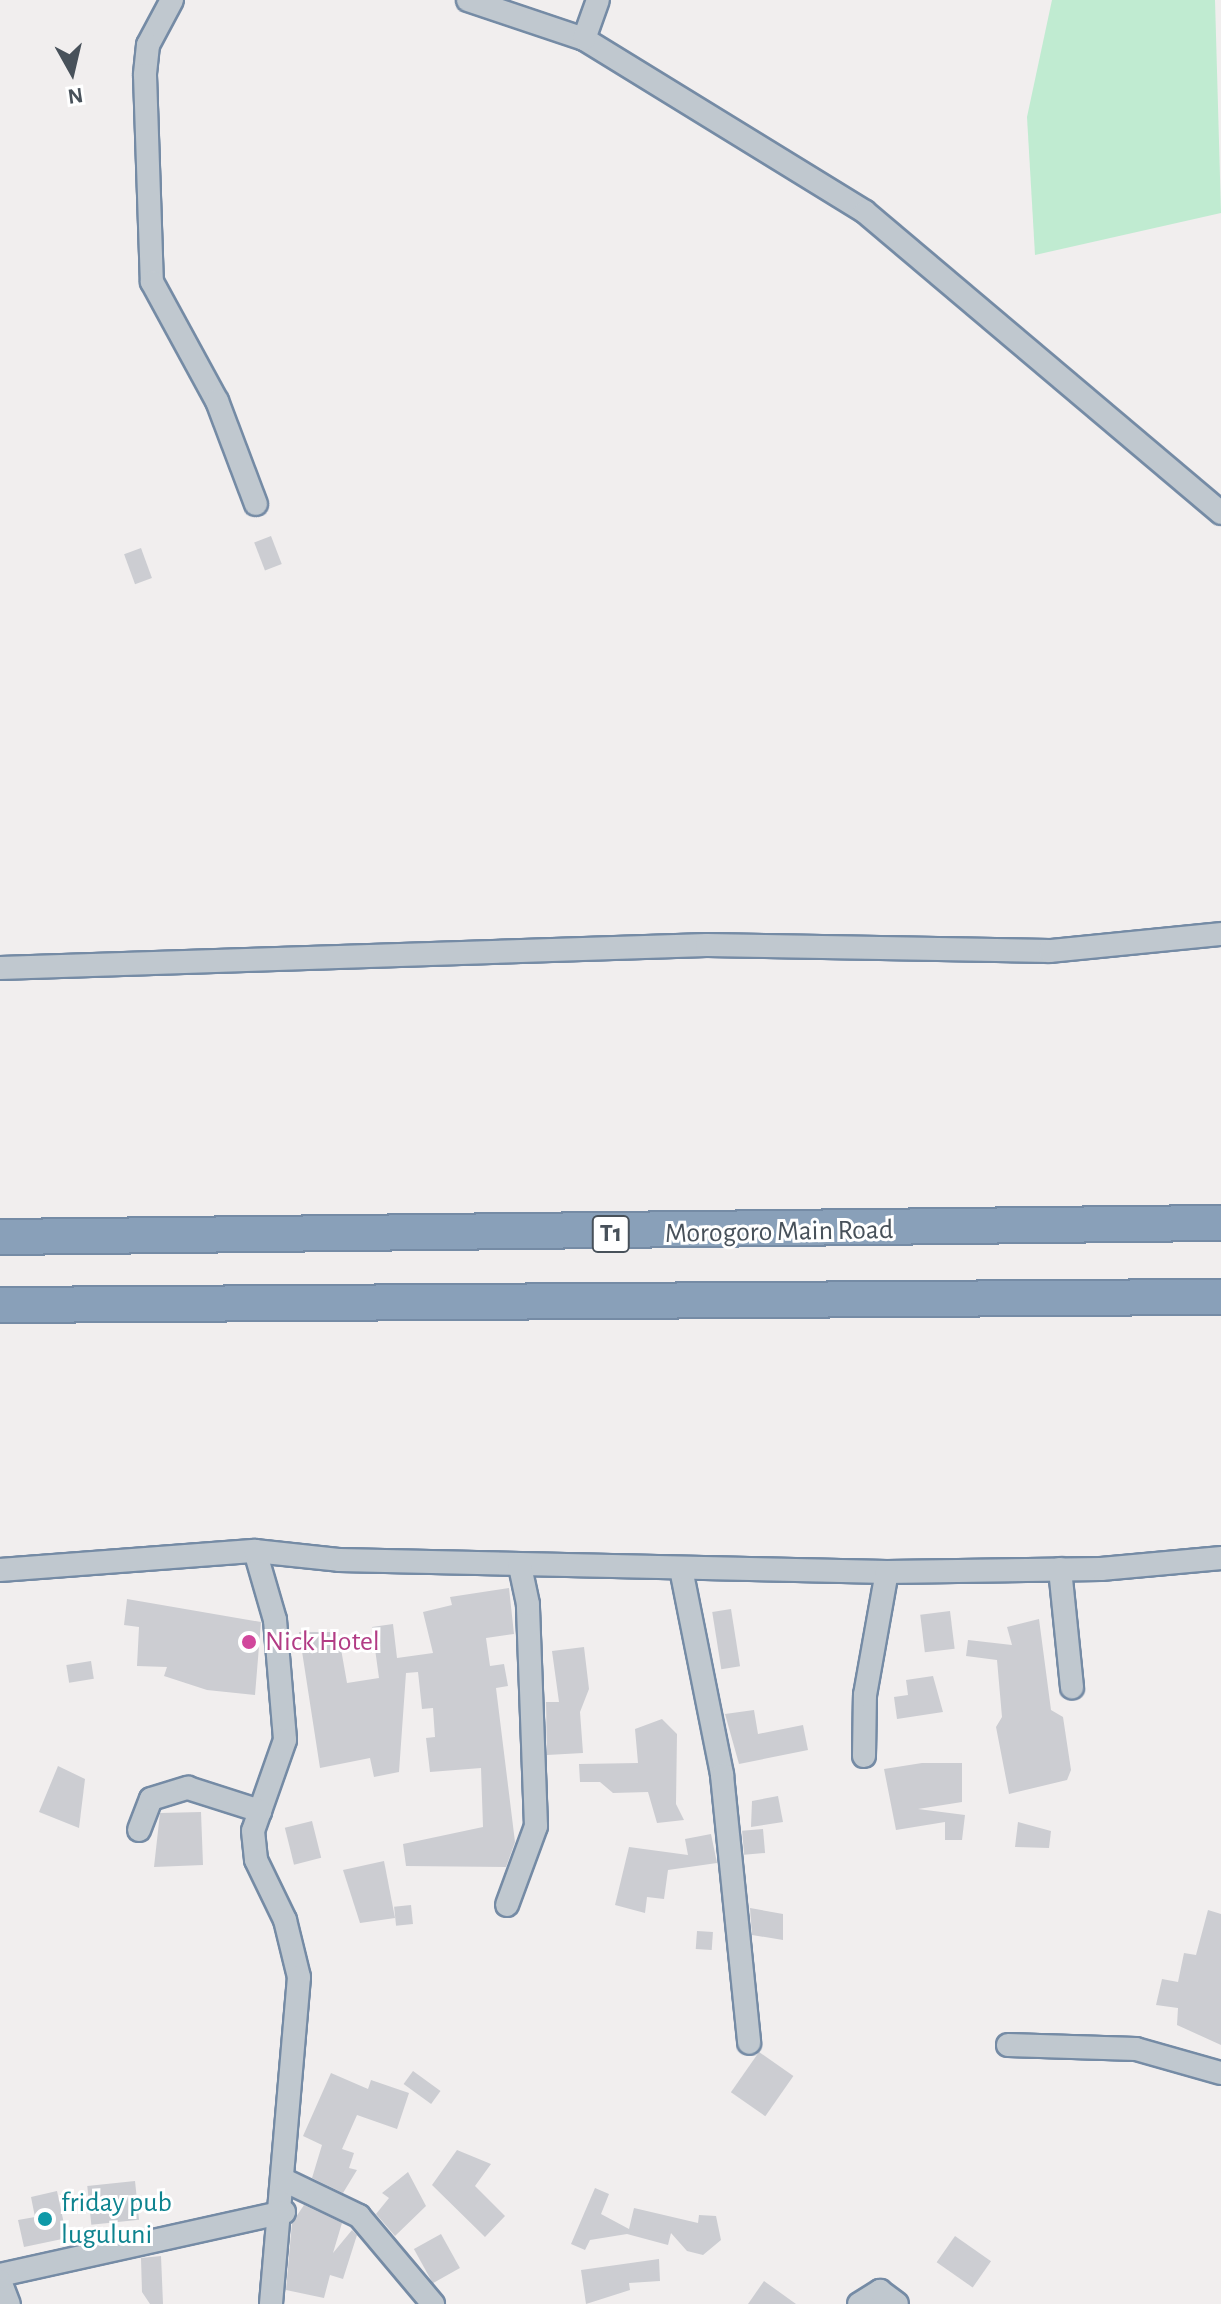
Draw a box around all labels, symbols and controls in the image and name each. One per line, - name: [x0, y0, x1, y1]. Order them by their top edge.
- north arrow: [32, 32, 112, 112]
- text: N: [66, 84, 84, 108]
- road number: T1: [591, 1212, 631, 1256]
- street label: Morogoro Main Road: [664, 1213, 894, 1251]
- place label: Nick Hotel: [265, 1625, 380, 1659]
- marker: Nick Hotel: [240, 1633, 258, 1651]
- place label: friday pub luguluni: [61, 2186, 172, 2252]
- marker: friday pub luguluni: [36, 2210, 54, 2228]

